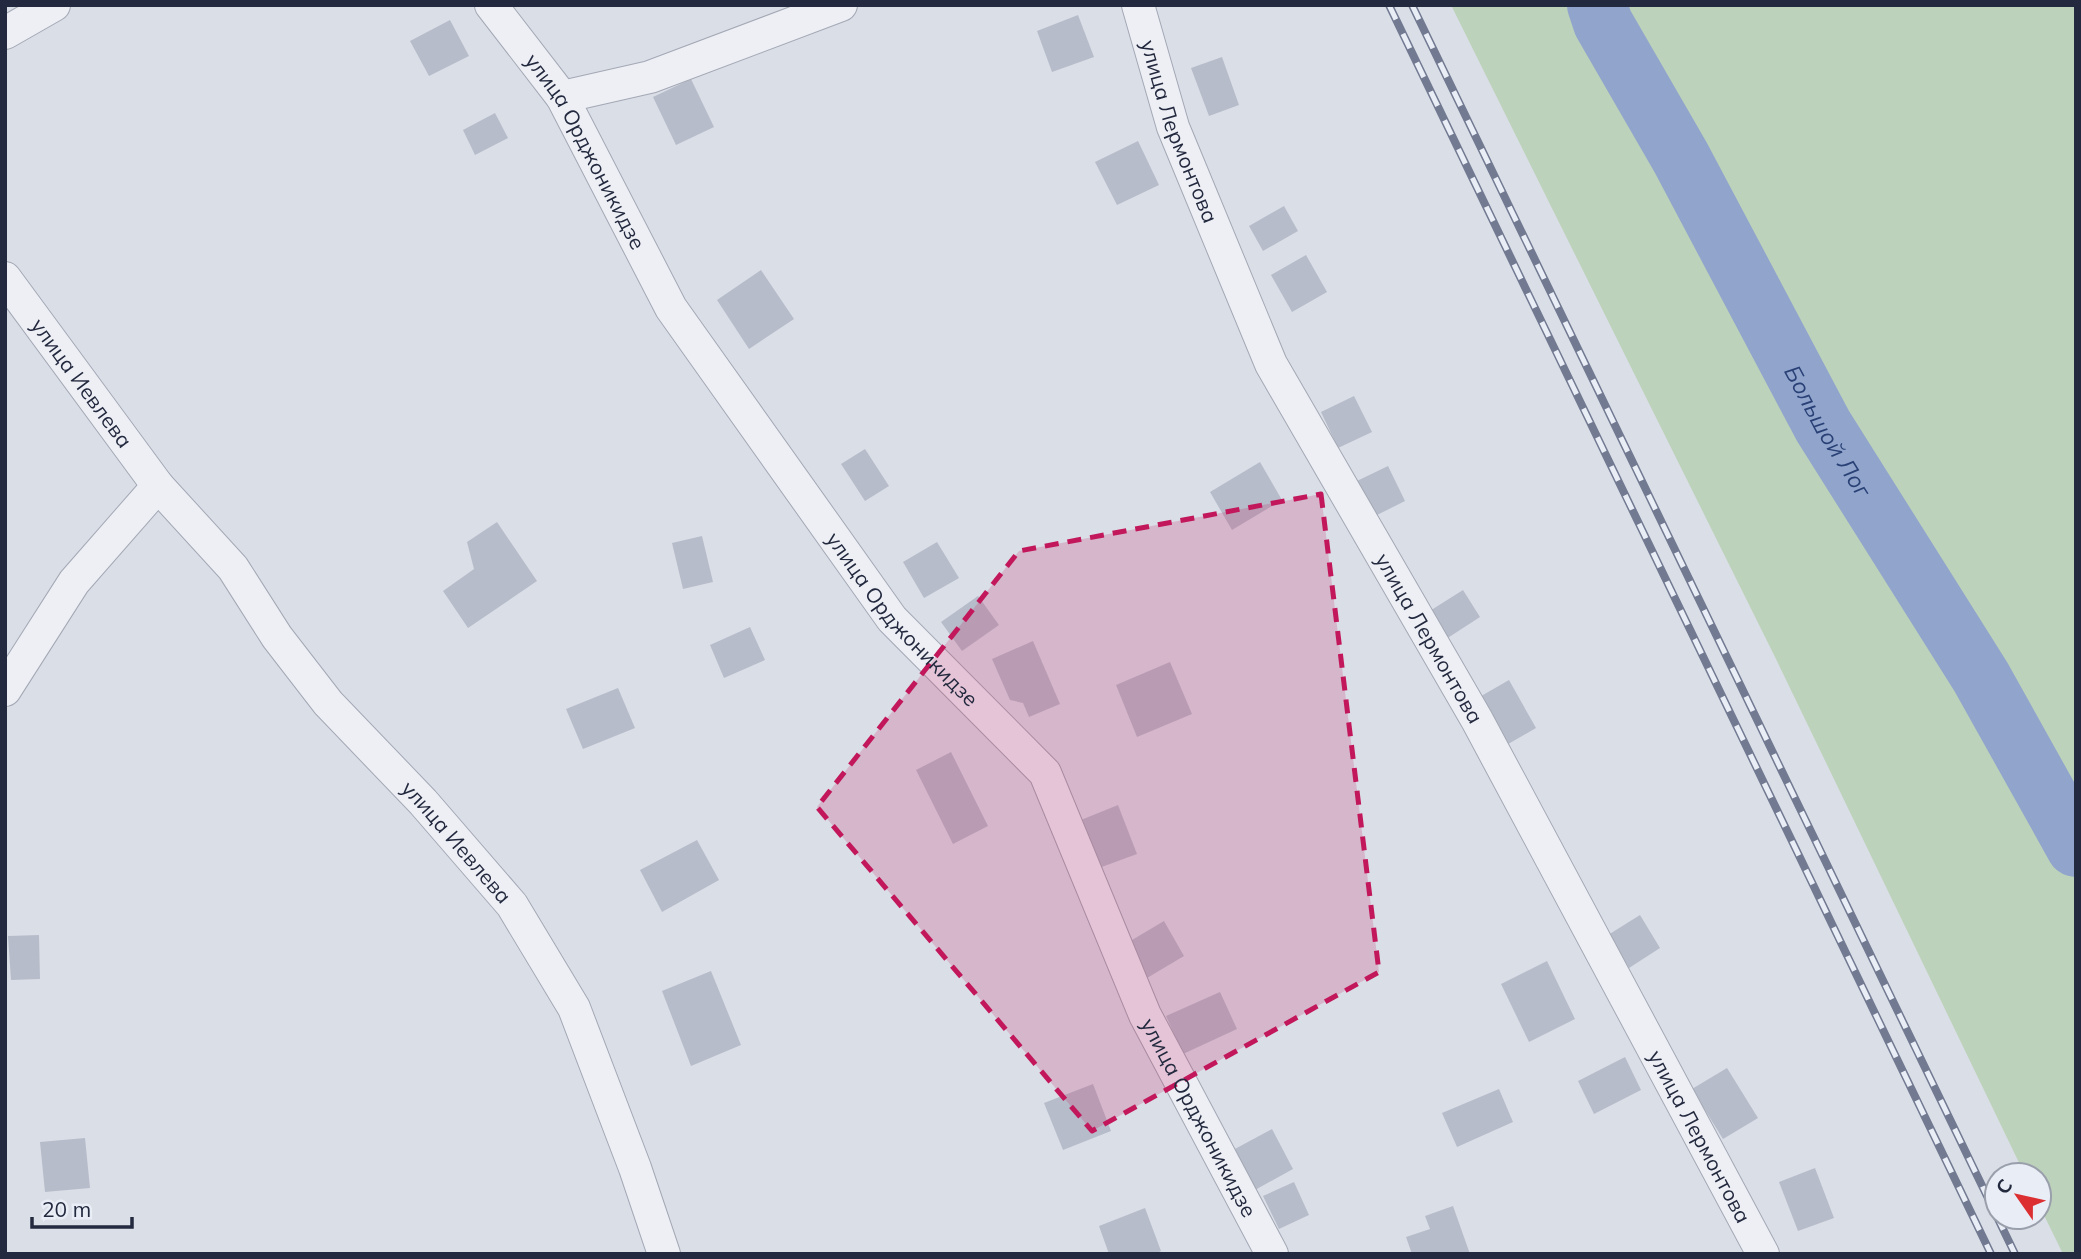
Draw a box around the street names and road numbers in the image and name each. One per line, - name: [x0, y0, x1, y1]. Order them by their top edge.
- street label: улица Лермонтова: [1136, 37, 1224, 226]
- street label: улица Орджоникидзе: [520, 48, 651, 254]
- street label: улица Иевлева: [26, 313, 138, 453]
- street label: улица Орджоникидзе: [821, 527, 984, 712]
- street label: улица Лермонтова: [1370, 548, 1489, 728]
- street label: улица Иевлева: [396, 775, 517, 908]
- street label: улица Орджоникидзе: [1136, 1013, 1263, 1221]
- street label: улица Лермонтова: [1643, 1045, 1757, 1227]

